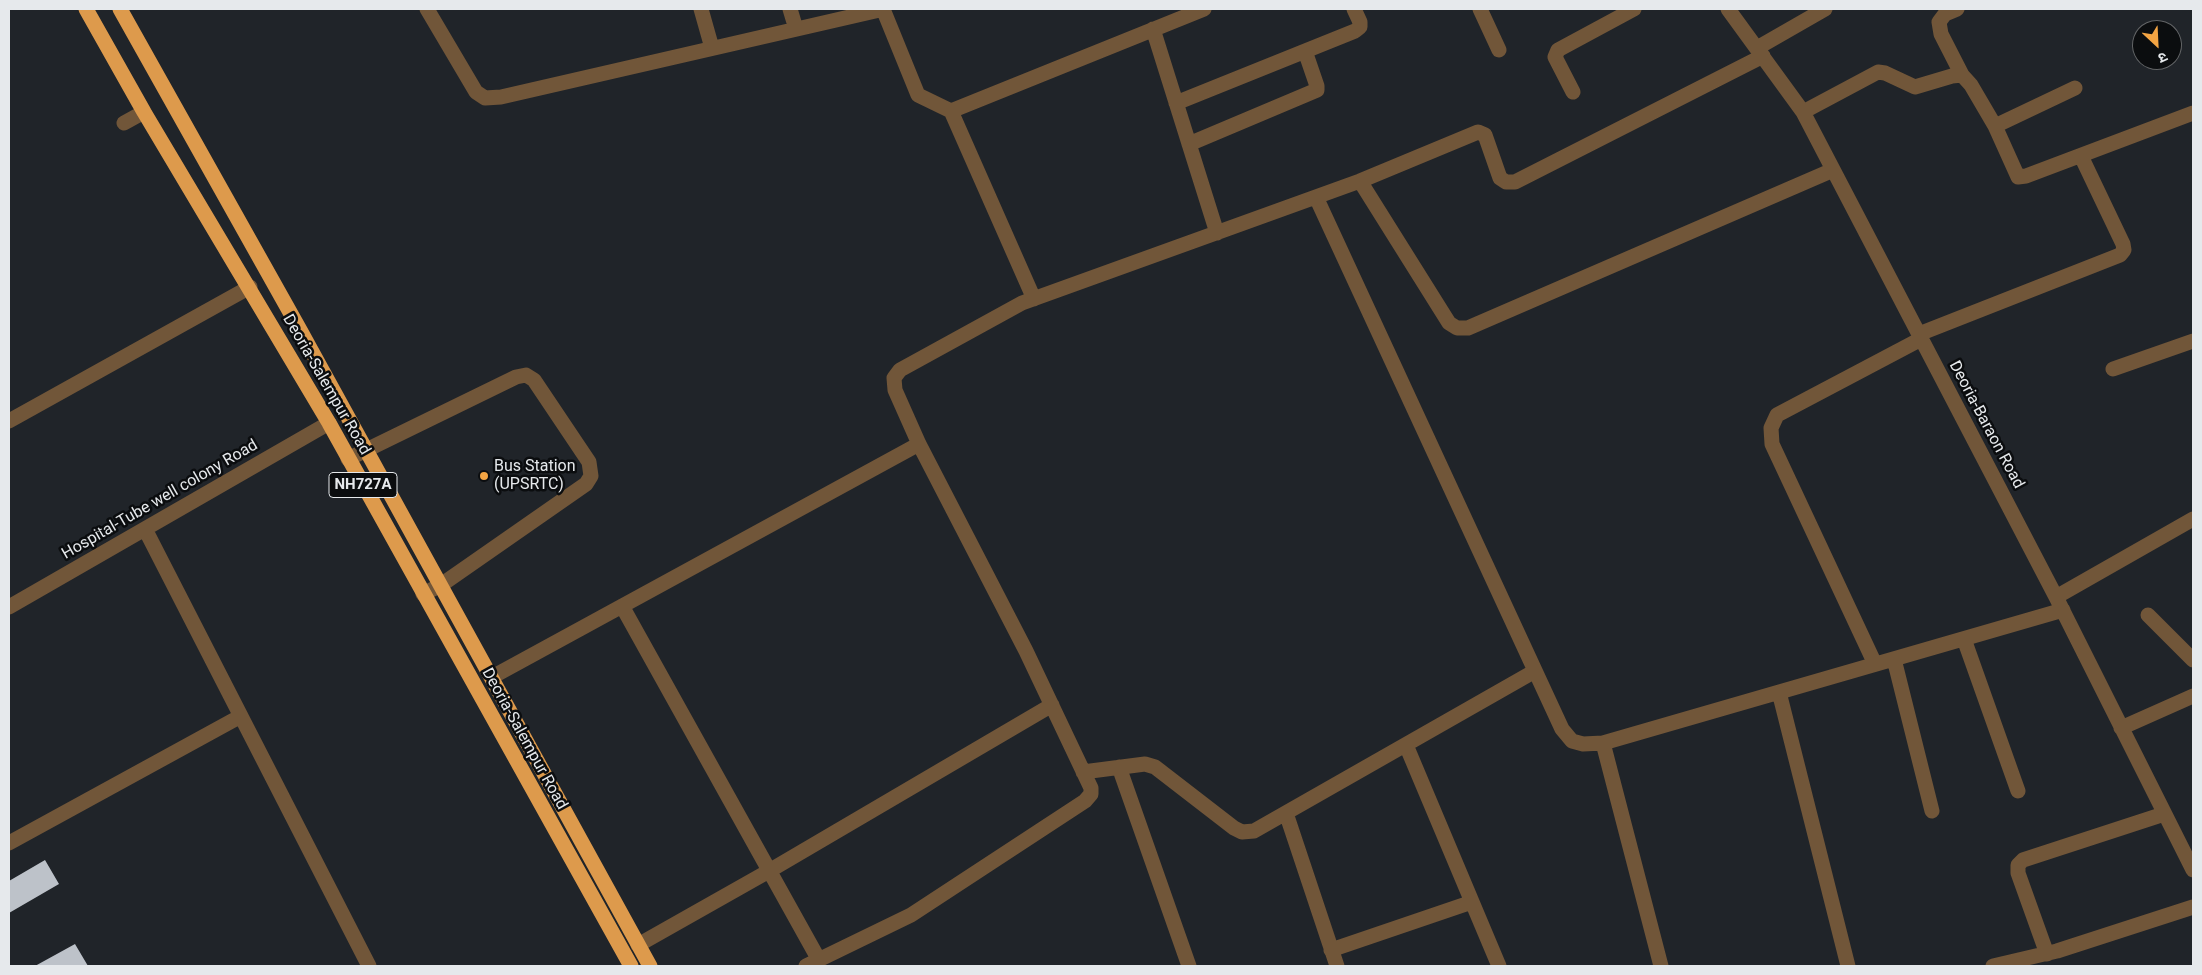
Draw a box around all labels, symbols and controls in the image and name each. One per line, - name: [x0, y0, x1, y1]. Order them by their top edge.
- north arrow: [2132, 20, 2182, 70]
- text: उ: [2156, 49, 2170, 67]
- street label: Deoria-Salempur Road: [278, 311, 374, 459]
- street label: Deoria-Baraon Road: [1944, 358, 2028, 492]
- street label: Hospital-Tube well colony Road: [59, 436, 261, 564]
- place label: Bus Station (UPSRTC): [494, 457, 576, 495]
- marker: Bus Station (UPSRTC): [478, 470, 490, 482]
- road number: NH727A: [329, 472, 397, 498]
- street label: Deoria-Salempur Road: [477, 665, 571, 813]

